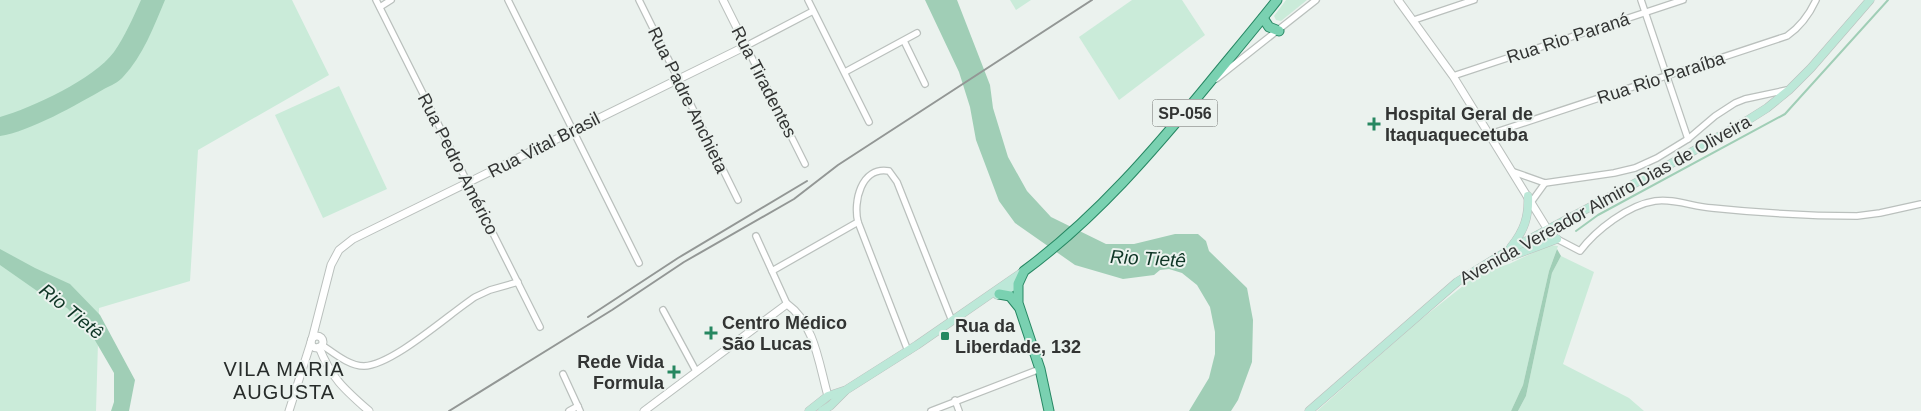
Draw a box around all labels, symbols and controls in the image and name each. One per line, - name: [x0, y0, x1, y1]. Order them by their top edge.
- street label: Rua Rio Paraná: [1504, 8, 1633, 67]
- street label: Rua Tiradentes: [727, 23, 801, 141]
- street label: Rua Padre Anchieta: [644, 24, 733, 177]
- street label: Rua Rio Paraíba: [1595, 48, 1728, 108]
- street label: Rua Pedro Américo: [414, 90, 502, 238]
- road number: SP-056: [1152, 100, 1218, 126]
- place label: Hospital Geral de Itaquaquecetuba: [1385, 104, 1533, 145]
- street label: Rua Vital Brasil: [485, 108, 603, 182]
- street label: Avenida Vereador Almiro Dias de Oliveira: [1456, 111, 1755, 289]
- marker: Hospital Geral de Itaquaquecetuba: [1367, 117, 1381, 131]
- water label: Rio Tietê: [1110, 246, 1186, 271]
- water label: Rio Tietê: [36, 279, 108, 343]
- place label: Centro Médico São Lucas: [722, 313, 847, 354]
- place label: Rua da Liberdade, 132: [955, 316, 1081, 357]
- marker: Centro Médico São Lucas: [704, 326, 718, 340]
- marker: Rua da Liberdade, 132: [939, 330, 951, 342]
- place label: Rede Vida Formula: [577, 352, 665, 393]
- district label: VILA MARIA AUGUSTA: [223, 358, 345, 403]
- marker: Rede Vida Formula: [668, 366, 680, 378]

